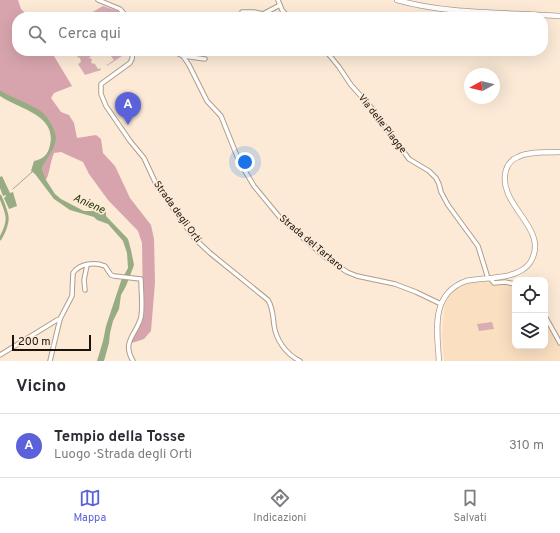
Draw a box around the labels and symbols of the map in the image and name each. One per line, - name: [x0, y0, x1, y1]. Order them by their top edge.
- north arrow: [464, 68, 500, 104]
- pin: A: [115, 92, 141, 125]
- street label: Via delle Piagge: [355, 92, 409, 156]
- your location: [235, 152, 255, 172]
- street label: Strada degli Orti: [150, 178, 204, 246]
- water label: Aniene: [71, 191, 107, 217]
- street label: Strada del Tartaro: [276, 212, 346, 274]
- scale bar: [12, 333, 91, 352]

